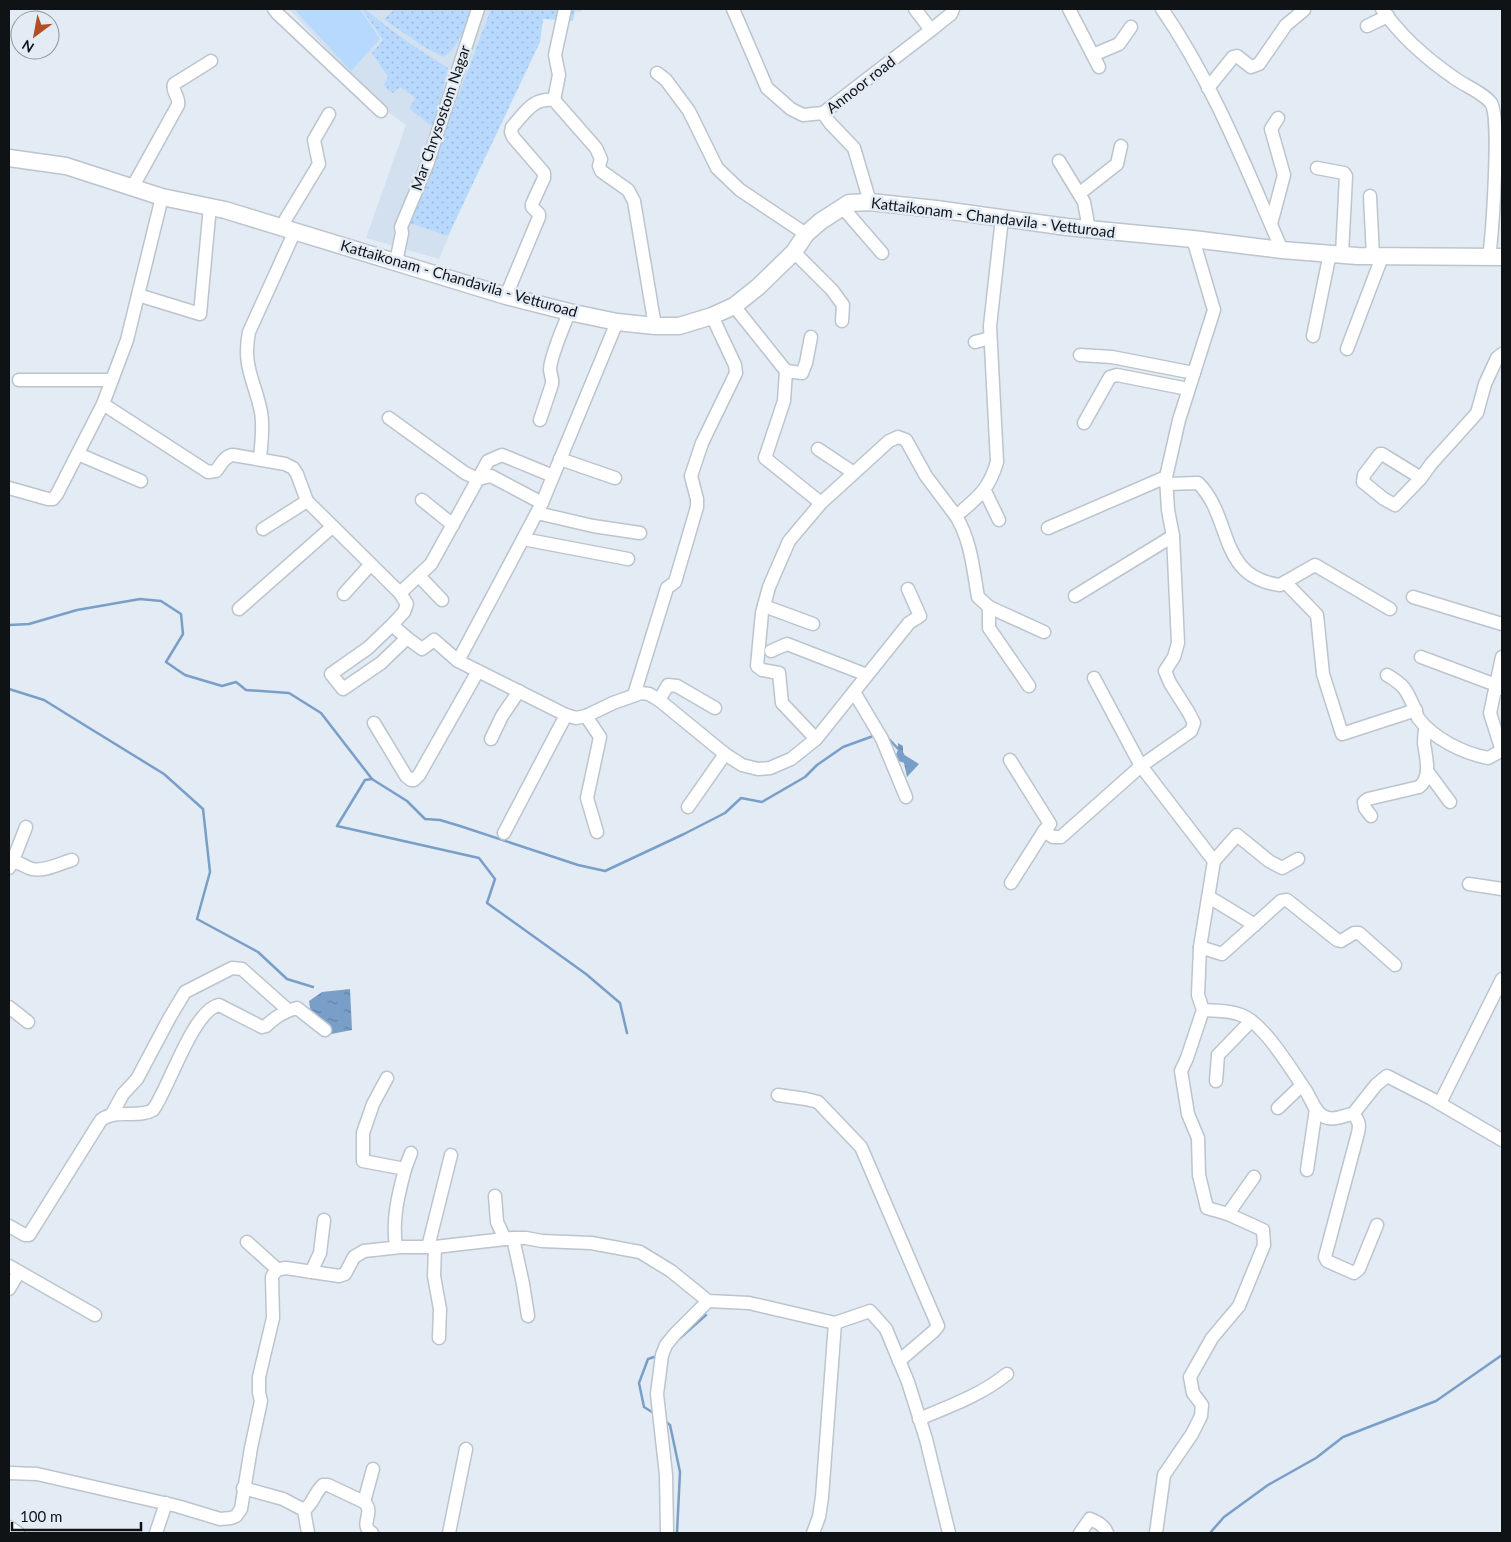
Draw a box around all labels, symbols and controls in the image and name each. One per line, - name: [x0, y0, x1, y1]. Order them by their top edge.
- north arrow: [10, 10, 60, 60]
- text: N: [19, 36, 37, 57]
- street label: Mar Chrysostom Nagar: [407, 42, 474, 193]
- street label: Annoor road: [822, 52, 898, 117]
- street label: Kattaikonam - Chandavila - Vetturoad: [870, 193, 1116, 241]
- street label: Kattaikonam - Chandavila - Vetturoad: [339, 236, 580, 321]
- scale bar: [12, 1500, 141, 1532]
- text: 100 m: [20, 1507, 62, 1525]

